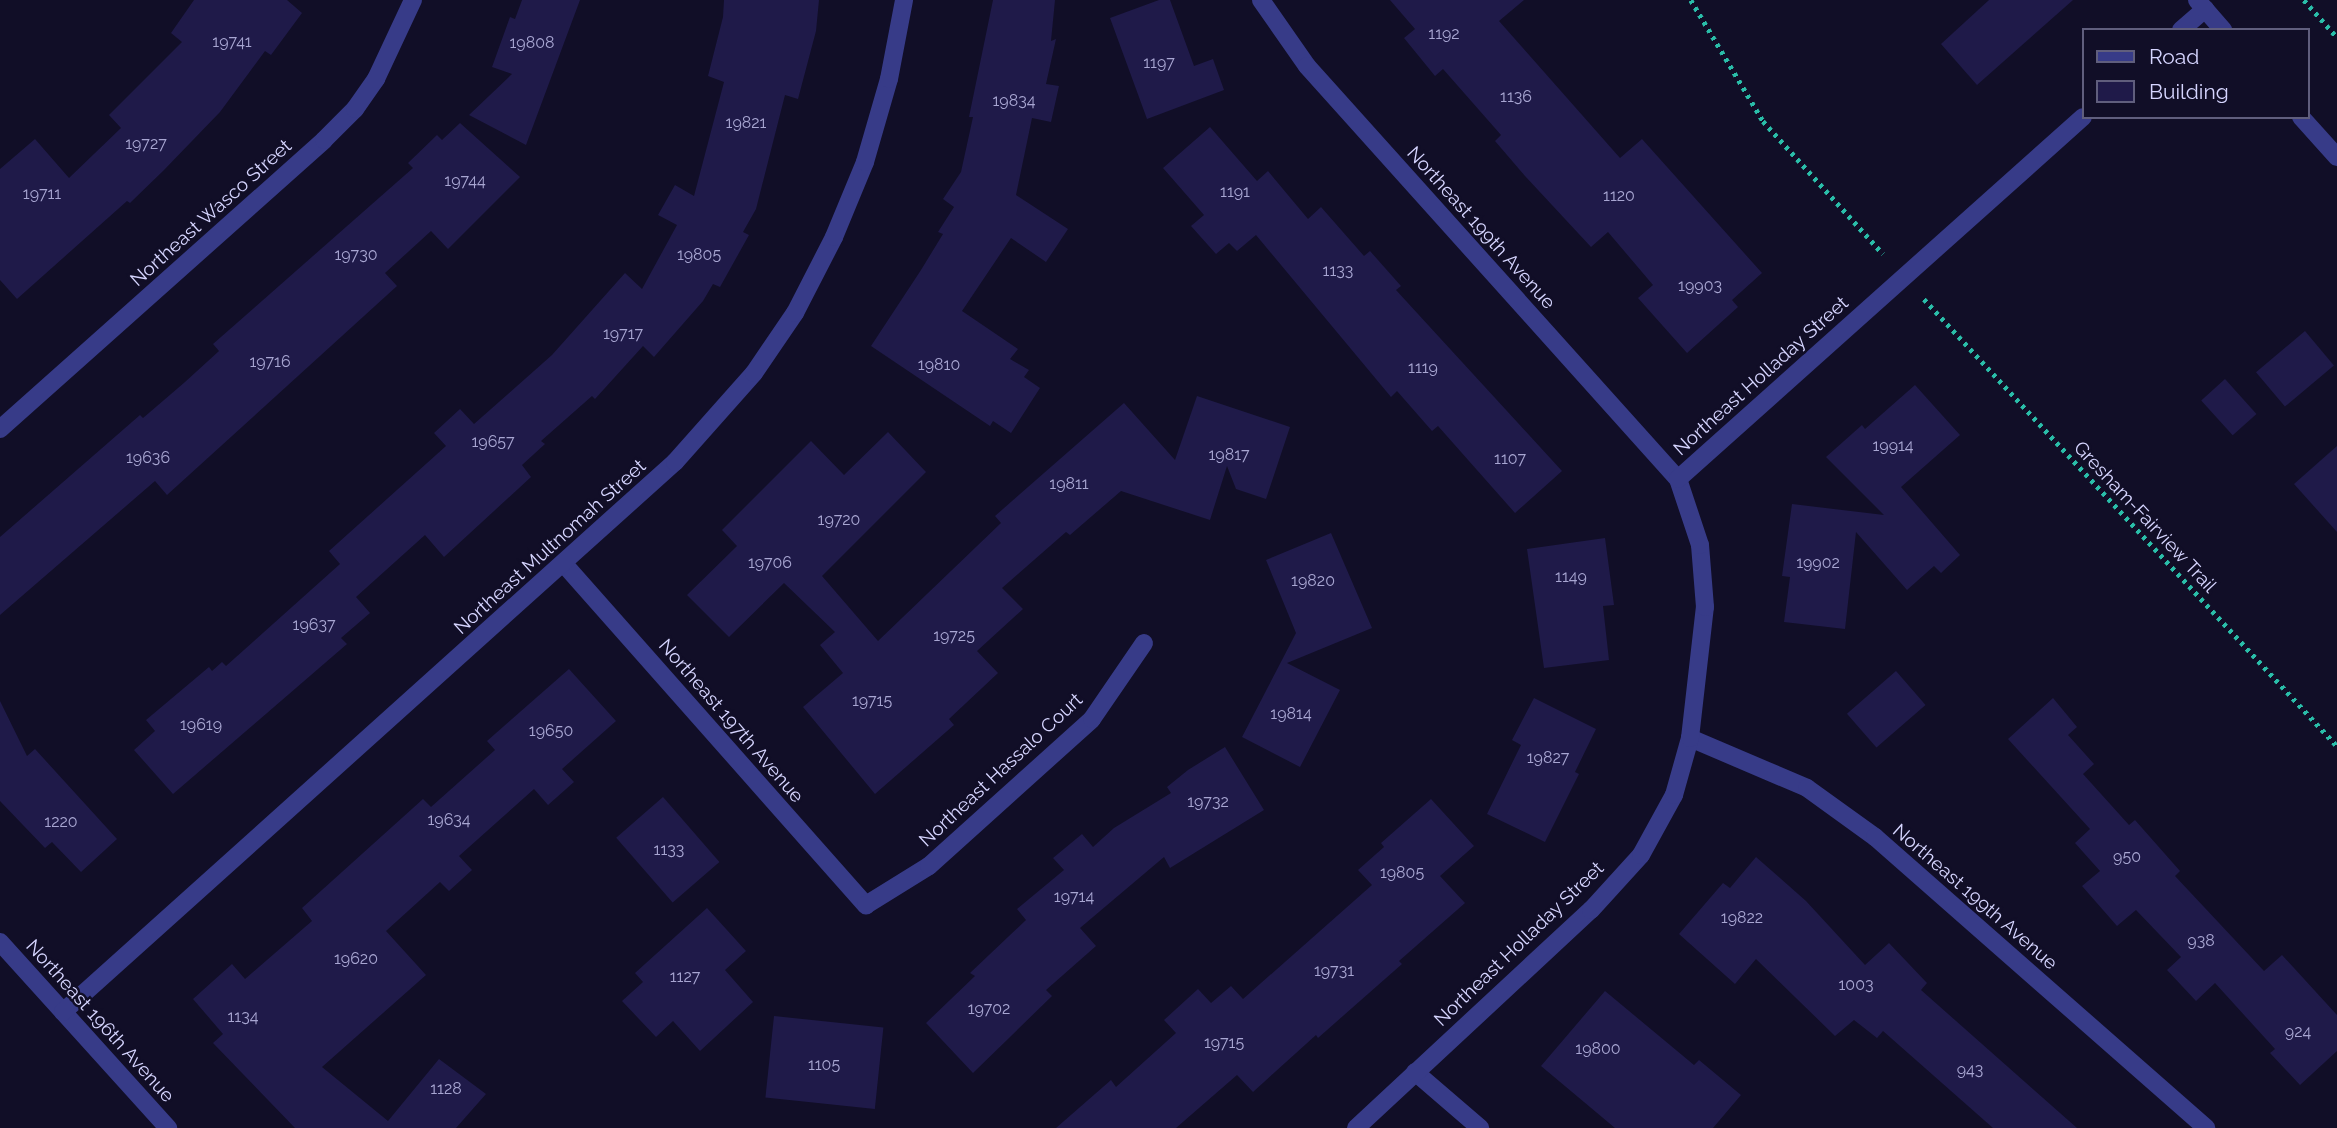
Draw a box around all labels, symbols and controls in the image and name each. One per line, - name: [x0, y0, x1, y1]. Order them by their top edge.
- house number: 1192: [1428, 24, 1460, 44]
- legend: [2082, 28, 2309, 119]
- house number: 19741: [212, 32, 252, 52]
- house number: 19808: [510, 33, 554, 53]
- text: Road: [2149, 44, 2199, 69]
- house number: 1197: [1143, 53, 1175, 73]
- text: Building: [2149, 79, 2229, 104]
- house number: 1136: [1500, 87, 1532, 107]
- house number: 19834: [993, 91, 1035, 111]
- house number: 19821: [726, 113, 766, 133]
- house number: 19727: [125, 134, 167, 154]
- street label: Northeast Wasco Street: [126, 134, 296, 292]
- street label: Northeast 199th Avenue: [1402, 142, 1560, 314]
- house number: 19744: [444, 171, 486, 191]
- house number: 1191: [1220, 182, 1250, 202]
- house number: 19711: [23, 184, 61, 204]
- house number: 1120: [1603, 186, 1635, 206]
- house number: 19730: [334, 245, 378, 265]
- house number: 19805: [677, 245, 721, 265]
- house number: 1133: [1323, 261, 1353, 281]
- house number: 19903: [1678, 276, 1722, 296]
- street label: Northeast Holladay Street: [1669, 291, 1853, 461]
- house number: 19717: [603, 324, 643, 344]
- house number: 19716: [249, 352, 291, 372]
- house number: 19810: [918, 355, 960, 375]
- house number: 1119: [1408, 358, 1438, 378]
- house number: 19657: [471, 432, 515, 452]
- house number: 19914: [1872, 436, 1914, 456]
- street label: Gresham-Fairview Trail: [2068, 436, 2222, 598]
- house number: 19817: [1208, 445, 1250, 465]
- house number: 19636: [126, 448, 170, 468]
- house number: 1107: [1494, 449, 1526, 469]
- street label: Northeast Multnomah Street: [449, 455, 651, 639]
- house number: 19811: [1049, 474, 1089, 494]
- house number: 19720: [818, 510, 860, 530]
- house number: 19706: [748, 553, 792, 573]
- house number: 19902: [1796, 553, 1840, 573]
- house number: 1149: [1555, 567, 1587, 587]
- house number: 19820: [1291, 571, 1335, 591]
- house number: 19637: [293, 615, 335, 635]
- house number: 19725: [933, 626, 975, 646]
- street label: Northeast 197th Avenue: [653, 634, 809, 808]
- street label: Northeast Hassalo Court: [915, 688, 1087, 852]
- house number: 19715: [852, 691, 892, 711]
- house number: 19814: [1270, 704, 1312, 724]
- house number: 19619: [180, 715, 222, 735]
- house number: 19650: [529, 721, 573, 741]
- house number: 19827: [1527, 748, 1569, 768]
- house number: 19732: [1187, 792, 1229, 812]
- house number: 19634: [427, 810, 471, 830]
- house number: 1220: [44, 812, 78, 832]
- street label: Northeast 199th Avenue: [1888, 819, 2062, 975]
- house number: 1133: [654, 840, 684, 860]
- house number: 950: [2113, 847, 2141, 867]
- street label: Northeast Holladay Street: [1429, 857, 1609, 1031]
- house number: 19805: [1380, 863, 1424, 883]
- house number: 19714: [1054, 887, 1094, 907]
- house number: 19822: [1721, 908, 1763, 928]
- house number: 938: [2187, 931, 2215, 951]
- street label: Northeast 196th Avenue: [21, 935, 179, 1107]
- house number: 19620: [334, 949, 378, 969]
- house number: 19731: [1314, 961, 1354, 981]
- house number: 1127: [670, 967, 700, 987]
- house number: 1003: [1839, 975, 1873, 995]
- house number: 19702: [968, 999, 1010, 1019]
- house number: 1134: [228, 1007, 258, 1027]
- house number: 924: [2285, 1022, 2311, 1042]
- house number: 19715: [1204, 1033, 1244, 1053]
- house number: 19800: [1575, 1039, 1621, 1059]
- house number: 1105: [808, 1055, 840, 1075]
- house number: 943: [1957, 1060, 1983, 1080]
- house number: 1128: [430, 1079, 462, 1099]

